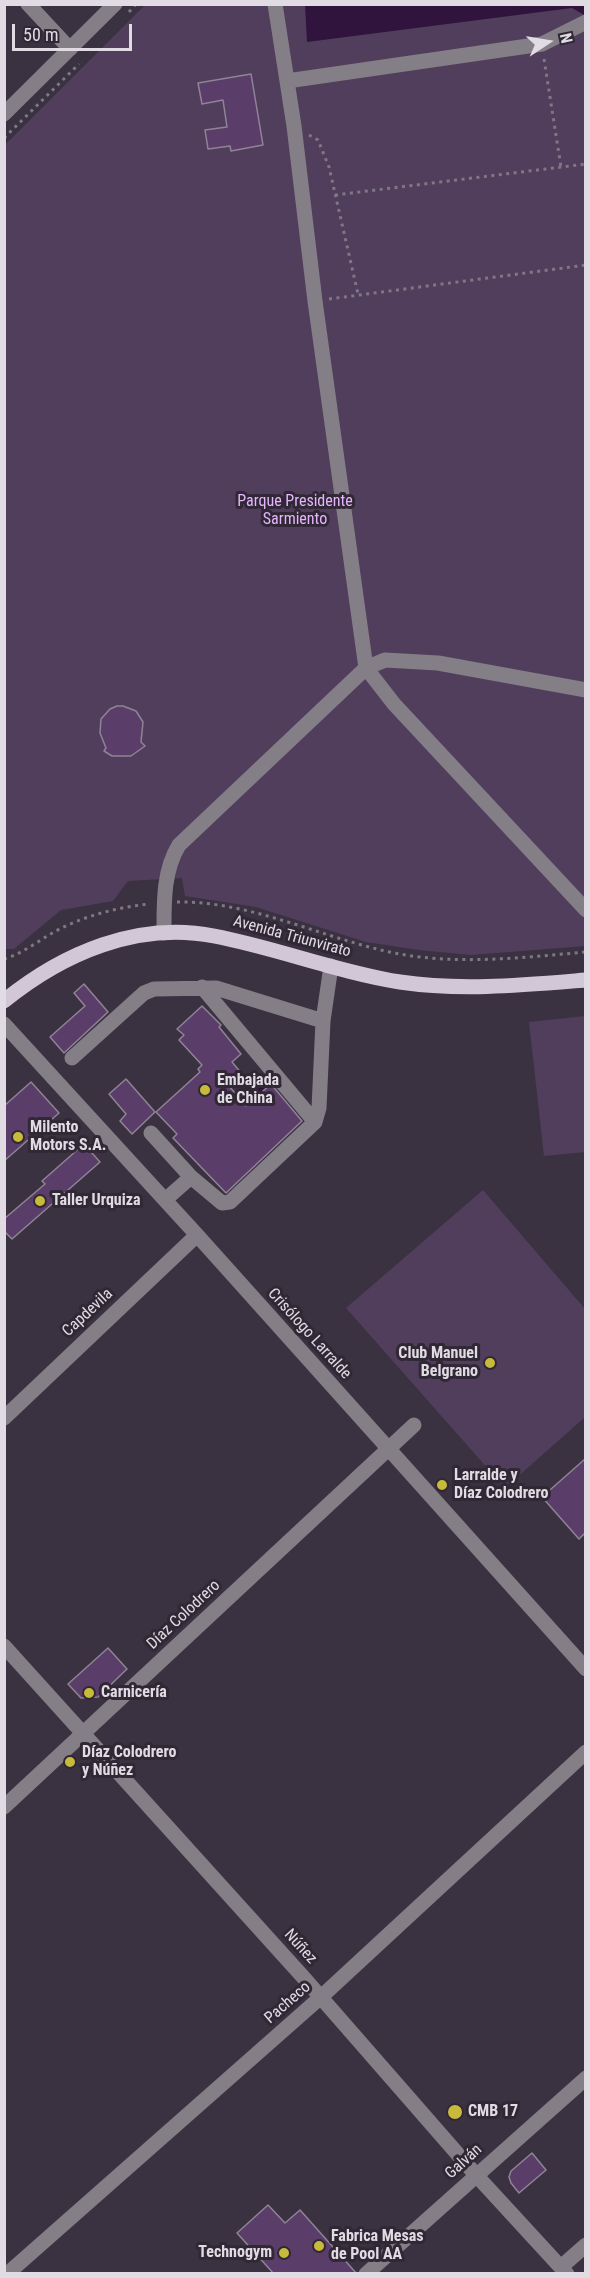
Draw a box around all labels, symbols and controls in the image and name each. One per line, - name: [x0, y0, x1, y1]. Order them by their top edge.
- scale bar: [15, 12, 135, 50]
- north arrow: [518, 12, 578, 72]
- text: 50 m: [23, 24, 58, 45]
- text: N: [556, 31, 576, 45]
- park label: Parque Presidente Sarmiento: [237, 492, 353, 530]
- street label: Avenida Triunvirato: [231, 912, 353, 962]
- place label: Embajada de China: [217, 1071, 279, 1109]
- marker: Embajada de China: [198, 1083, 212, 1097]
- place label: Milento Motors S.A.: [30, 1118, 106, 1156]
- marker: Milento Motors S.A.: [11, 1130, 25, 1144]
- place label: Taller Urquiza: [52, 1191, 141, 1211]
- marker: Taller Urquiza: [33, 1194, 47, 1208]
- street label: Capdevila: [59, 1285, 117, 1341]
- street label: Crisólogo Larralde: [263, 1285, 355, 1383]
- place label: Club Manuel Belgrano: [398, 1344, 478, 1382]
- marker: Club Manuel Belgrano: [483, 1356, 497, 1370]
- place label: Larralde y Díaz Colodrero: [454, 1466, 548, 1504]
- marker: Larralde y Díaz Colodrero: [435, 1478, 449, 1492]
- street label: Díaz Colodrero: [143, 1576, 225, 1654]
- place label: Carnicería: [101, 1683, 167, 1703]
- marker: Carnicería: [82, 1686, 96, 1700]
- place label: Díaz Colodrero y Núñez: [82, 1743, 176, 1781]
- marker: Díaz Colodrero y Núñez: [63, 1755, 77, 1769]
- street label: Núñez: [280, 1926, 320, 1968]
- street label: Pacheco: [261, 1978, 315, 2028]
- place label: CMB 17: [468, 2102, 518, 2122]
- marker: CMB 17: [446, 2103, 464, 2121]
- street label: Galván: [442, 2141, 486, 2183]
- place label: Fabrica Mesas de Pool AA: [331, 2227, 424, 2265]
- marker: Fabrica Mesas de Pool AA: [312, 2239, 326, 2253]
- place label: Technogym: [198, 2243, 272, 2263]
- marker: Technogym: [277, 2246, 291, 2260]

